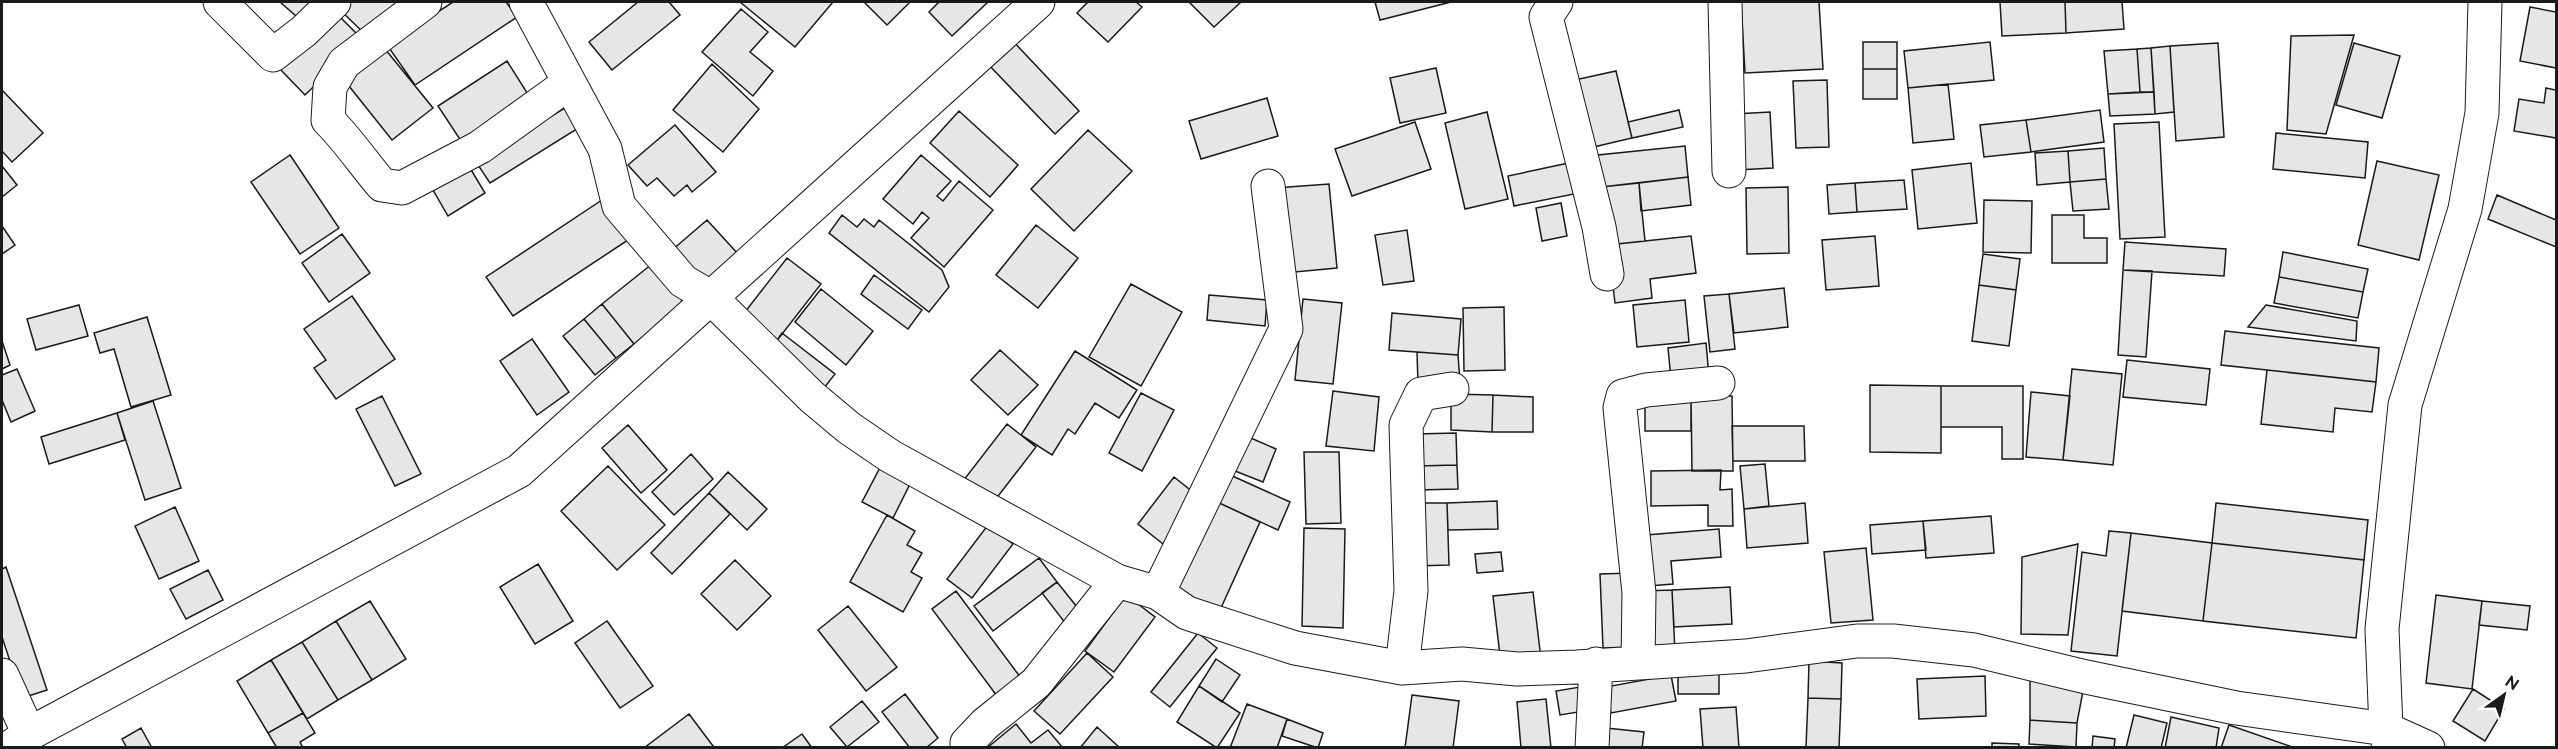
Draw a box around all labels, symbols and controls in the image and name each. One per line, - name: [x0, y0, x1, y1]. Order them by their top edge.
- north arrow: [2474, 665, 2534, 725]
- text: N: [2502, 672, 2522, 694]

